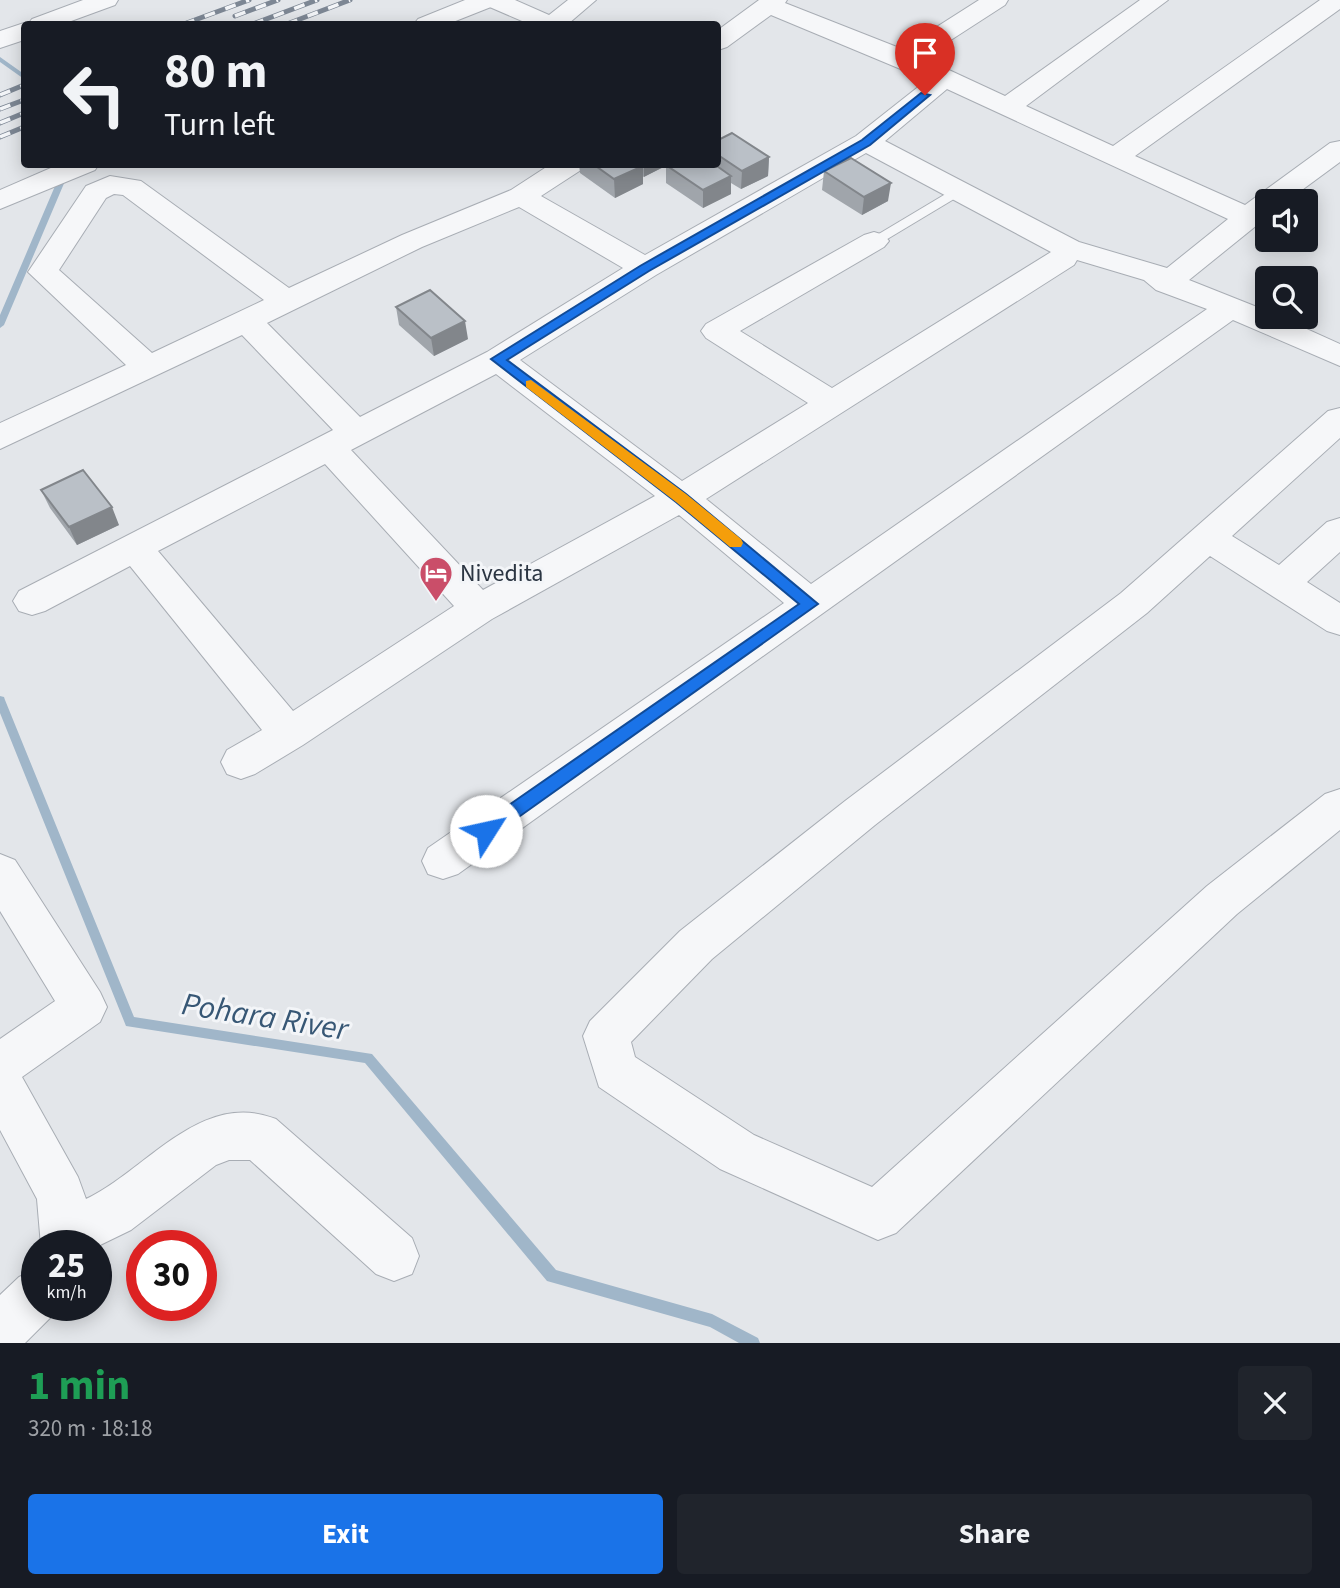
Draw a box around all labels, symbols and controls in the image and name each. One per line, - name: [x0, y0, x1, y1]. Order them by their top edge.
- pin: [895, 23, 955, 95]
- icon: arrive: [906, 34, 944, 72]
- text: 80 m: [164, 37, 268, 107]
- icon: left: [49, 49, 140, 140]
- text: Turn left: [164, 102, 275, 148]
- map controls: [1255, 189, 1318, 329]
- button: sound: [1255, 189, 1318, 252]
- button: search: [1255, 266, 1318, 329]
- hotel icon: Nivedita: [417, 554, 455, 603]
- place label: Nivedita: [460, 556, 543, 591]
- position arrow: [449, 794, 523, 868]
- water label: Pohara River: [179, 981, 353, 1053]
- speed limit sign: 30: [126, 1230, 217, 1321]
- text: 25: [48, 1241, 85, 1291]
- text: km/h: [47, 1280, 86, 1305]
- text: 1 min: [28, 1356, 130, 1416]
- button: close: [1238, 1366, 1312, 1440]
- text: 320 m · 18:18: [28, 1412, 152, 1445]
- button: Exit: [28, 1494, 663, 1574]
- button: Share: [677, 1494, 1312, 1574]

